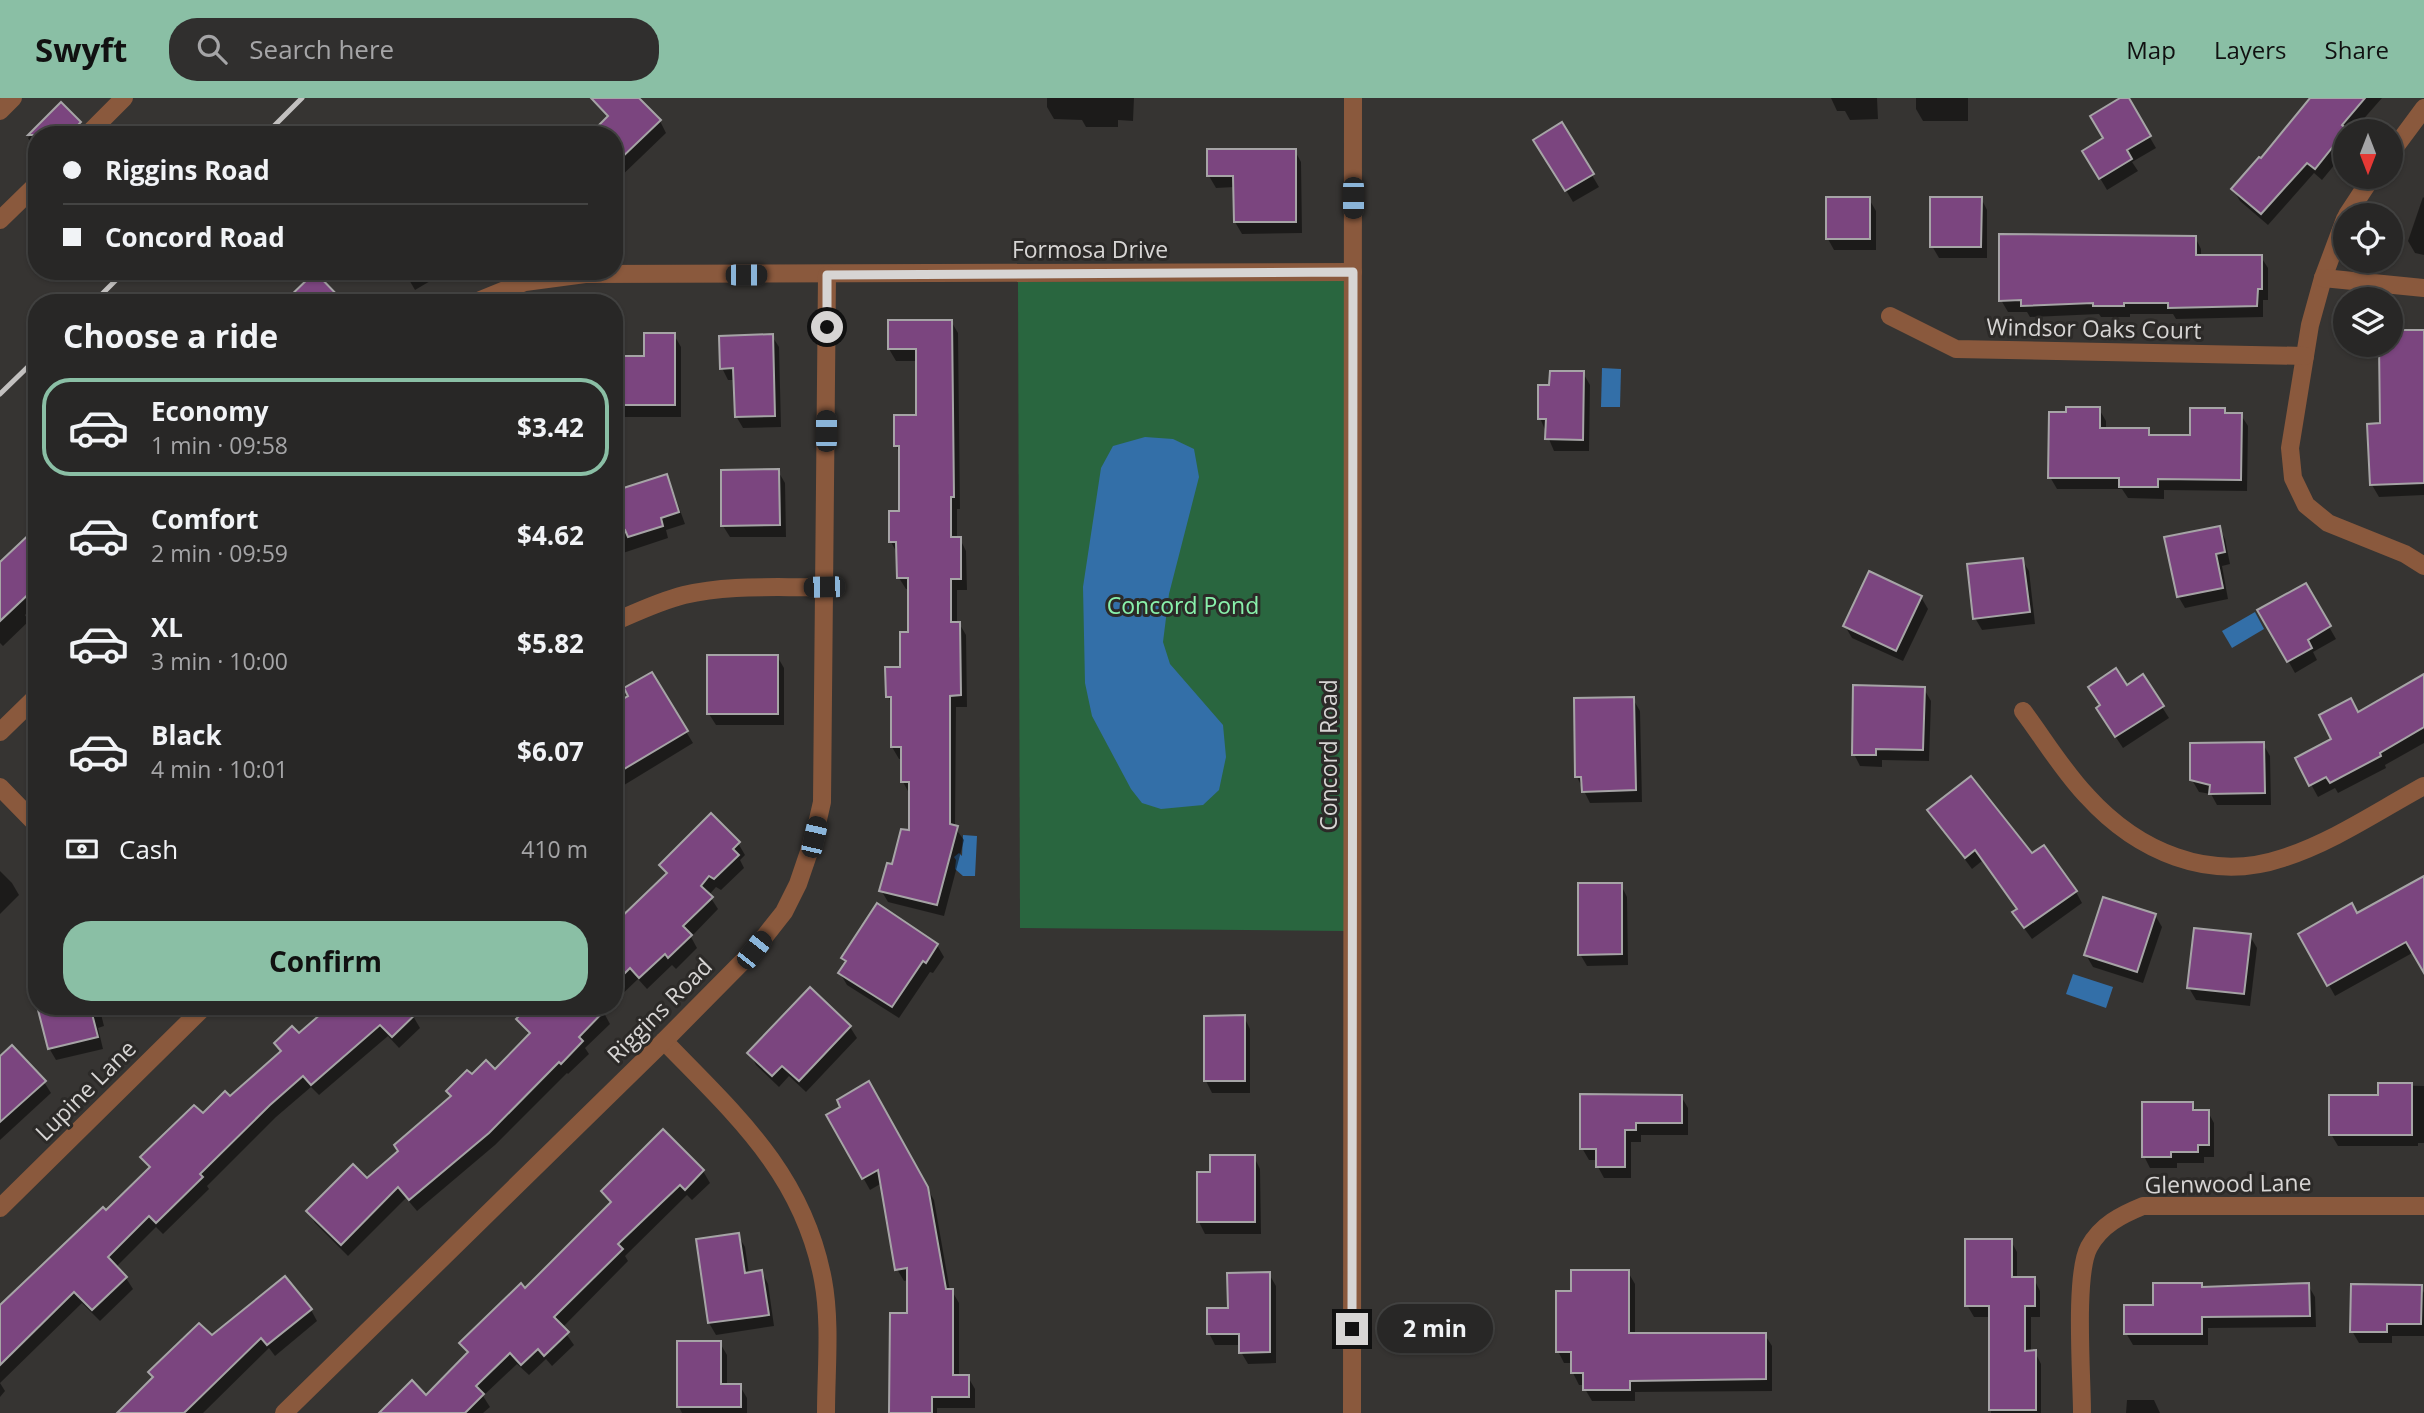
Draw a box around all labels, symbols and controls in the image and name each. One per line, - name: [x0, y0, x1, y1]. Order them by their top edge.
- search box: [169, 18, 659, 81]
- text: Swyft: [35, 27, 127, 72]
- icon: search: [193, 30, 231, 68]
- text: Search here: [249, 31, 394, 67]
- text: Map: [2126, 33, 2176, 66]
- text: Layers: [2214, 33, 2287, 66]
- text: Share: [2325, 33, 2389, 66]
- north arrow: [2333, 119, 2403, 189]
- map controls: [2333, 119, 2403, 357]
- text: Riggins Road: [105, 152, 270, 188]
- car: [1343, 177, 1364, 219]
- button: locate: [2333, 203, 2403, 273]
- text: Concord Road: [105, 219, 285, 255]
- street label: Formosa Drive: [1012, 233, 1168, 265]
- car: [726, 265, 768, 286]
- button: layers: [2333, 287, 2403, 357]
- street label: Windsor Oaks Court: [1986, 310, 2202, 346]
- route start: [811, 311, 843, 343]
- text: Choose a ride: [63, 314, 278, 357]
- text: Economy: [151, 393, 269, 429]
- icon: car: [67, 396, 130, 459]
- text: $3.42: [517, 409, 584, 445]
- car: [816, 410, 837, 452]
- text: 1 min · 09:58: [151, 429, 288, 461]
- text: Comfort: [151, 501, 258, 537]
- icon: car: [67, 504, 130, 567]
- text: $4.62: [517, 517, 584, 553]
- text: 2 min · 09:59: [151, 537, 288, 569]
- car: [803, 576, 846, 598]
- park label: Concord Pond: [1107, 589, 1259, 621]
- text: XL: [151, 609, 183, 645]
- icon: car: [67, 612, 130, 675]
- text: $5.82: [517, 625, 584, 661]
- text: 3 min · 10:00: [151, 645, 288, 677]
- street label: Concord Road: [1312, 679, 1344, 831]
- text: Black: [151, 717, 222, 753]
- icon: car: [67, 720, 130, 783]
- text: $6.07: [517, 733, 584, 769]
- text: 4 min · 10:01: [151, 753, 288, 785]
- car: [800, 814, 829, 860]
- icon: cash: [63, 830, 101, 868]
- text: Cash: [119, 831, 178, 867]
- text: 410 m: [521, 833, 588, 865]
- button: Confirm: [63, 921, 588, 1001]
- car: [733, 927, 776, 973]
- street label: Riggins Road: [599, 950, 719, 1070]
- street label: Lupine Lane: [27, 1032, 143, 1148]
- street label: Glenwood Lane: [2144, 1166, 2312, 1200]
- callout: 2 min: [1376, 1304, 1492, 1354]
- text: 2 min: [1403, 1312, 1467, 1344]
- route end: [1336, 1313, 1368, 1345]

